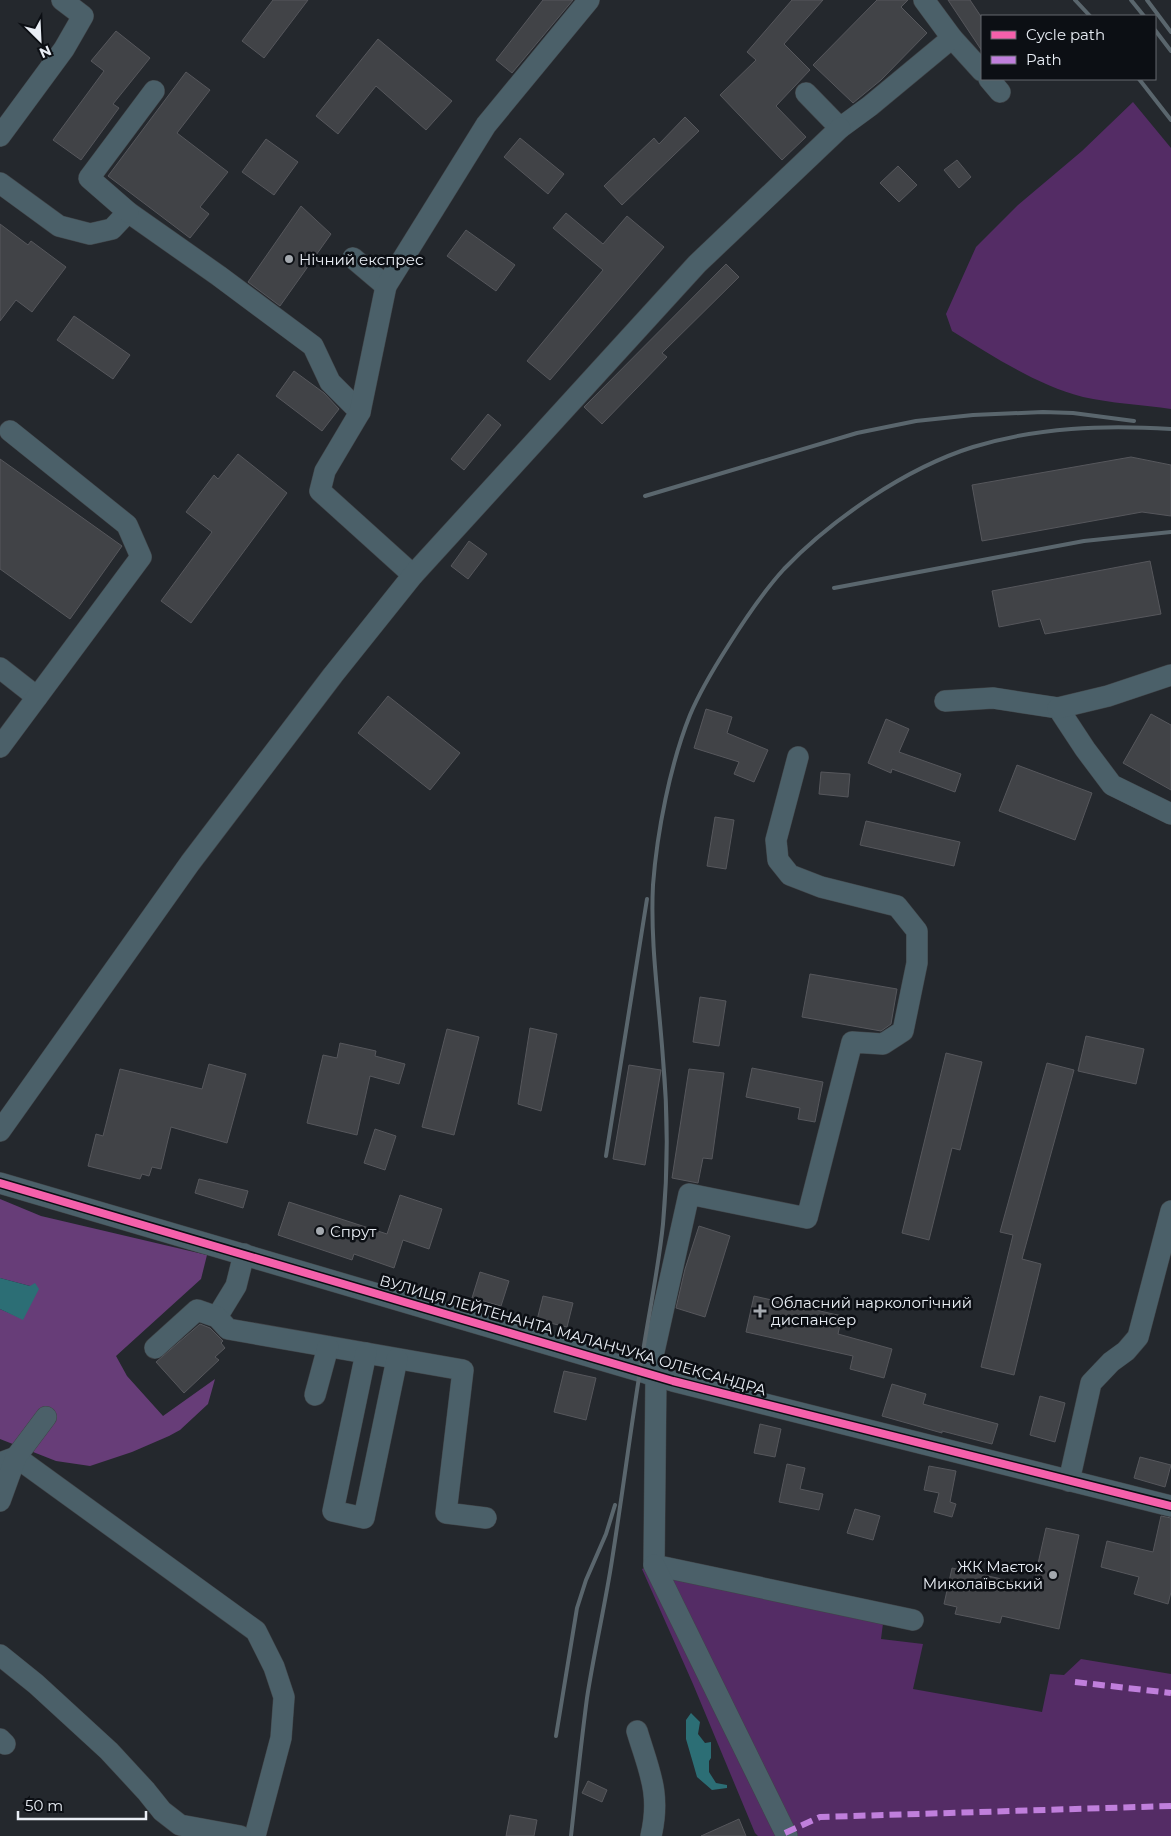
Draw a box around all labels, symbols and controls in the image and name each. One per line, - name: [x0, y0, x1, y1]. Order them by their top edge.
- north arrow: [15, 15, 65, 65]
- legend: [981, 15, 1156, 80]
- text: Cycle path: [1026, 25, 1105, 44]
- text: N: [36, 41, 54, 62]
- text: Path: [1026, 50, 1062, 69]
- place label: Нічний експрес: [299, 250, 423, 269]
- marker: Нічний експрес: [283, 253, 295, 265]
- place label: Спрут: [330, 1222, 377, 1241]
- marker: Спрут: [314, 1225, 326, 1237]
- street label: ВУЛИЦЯ ЛЕЙТЕНАНТА МАЛАНЧУКА ОЛЕКСАНДРА: [377, 1270, 769, 1400]
- place label: Обласний наркологічний диспансер: [771, 1293, 972, 1329]
- marker: Обласний наркологічний диспансер: [753, 1304, 767, 1318]
- place label: ЖК Маєток Миколаївський: [923, 1557, 1043, 1593]
- marker: ЖК Маєток Миколаївський: [1047, 1569, 1059, 1581]
- scale bar: [18, 1788, 145, 1820]
- text: 50 m: [25, 1796, 63, 1815]

